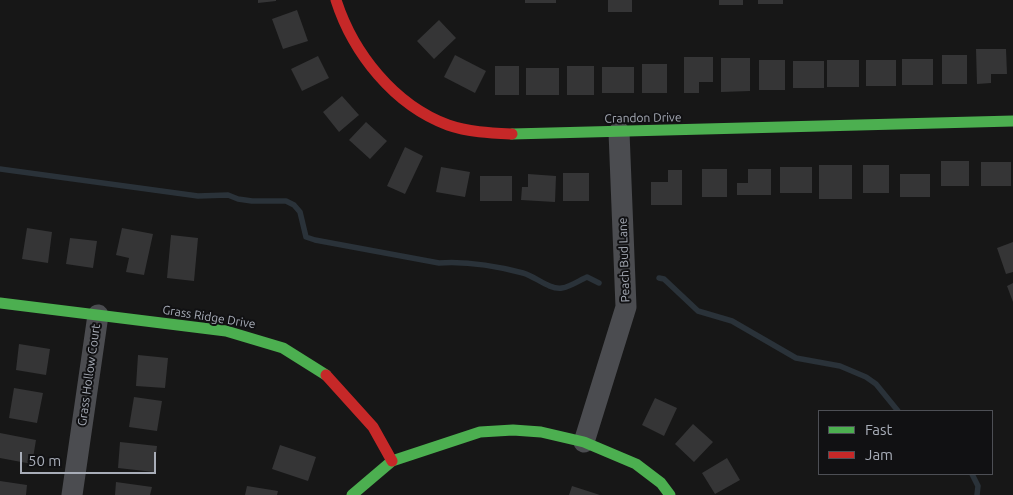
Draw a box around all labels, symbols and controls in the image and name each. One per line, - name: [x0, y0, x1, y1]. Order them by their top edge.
- street label: Crandon Drive: [604, 110, 682, 126]
- street label: Peach Bud Lane: [615, 217, 633, 303]
- street label: Grass Ridge Drive: [162, 303, 256, 331]
- street label: Grass Hollow Court: [75, 323, 103, 427]
- legend: [818, 410, 993, 475]
- text: Fast: [865, 421, 892, 438]
- scale bar: [22, 442, 159, 474]
- text: Jam: [865, 446, 893, 463]
- text: 50 m: [28, 452, 61, 469]

